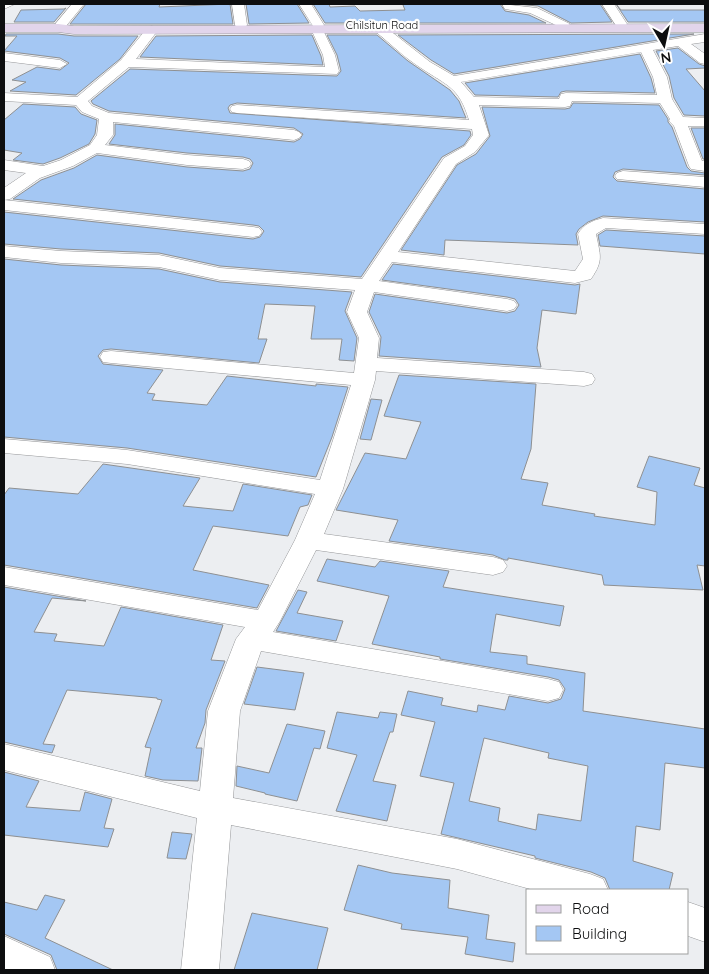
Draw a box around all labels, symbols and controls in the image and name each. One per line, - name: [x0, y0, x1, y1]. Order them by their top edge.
- street label: Chilsitun Road: [346, 18, 418, 32]
- north arrow: [639, 20, 689, 70]
- text: N: [660, 48, 673, 68]
- legend: [526, 889, 689, 954]
- text: Road: [572, 899, 609, 918]
- text: Building: [572, 924, 627, 943]

